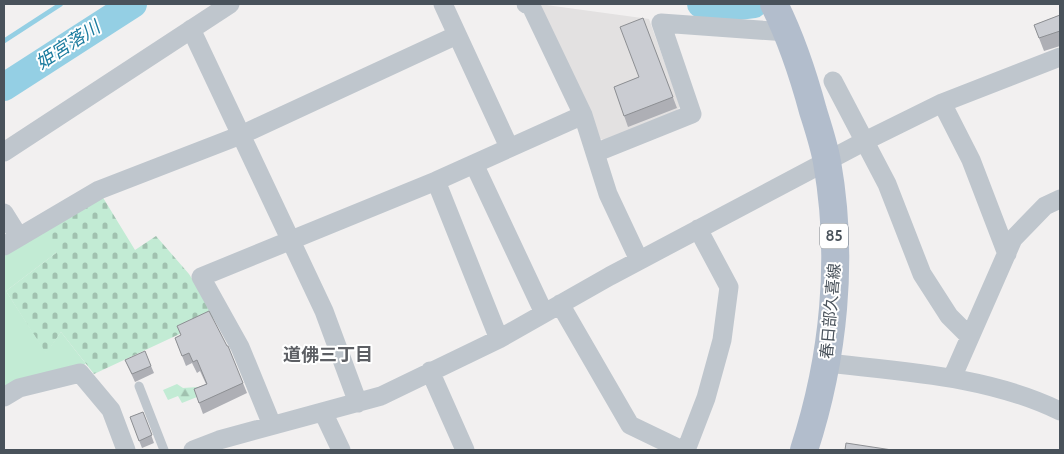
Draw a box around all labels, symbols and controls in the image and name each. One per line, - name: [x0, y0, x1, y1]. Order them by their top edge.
- water label: 姫宮落川: [32, 15, 106, 74]
- road number: 85: [820, 224, 848, 248]
- street label: 春日部久喜線: [817, 262, 844, 360]
- district label: 道佛三丁目: [283, 344, 373, 366]

